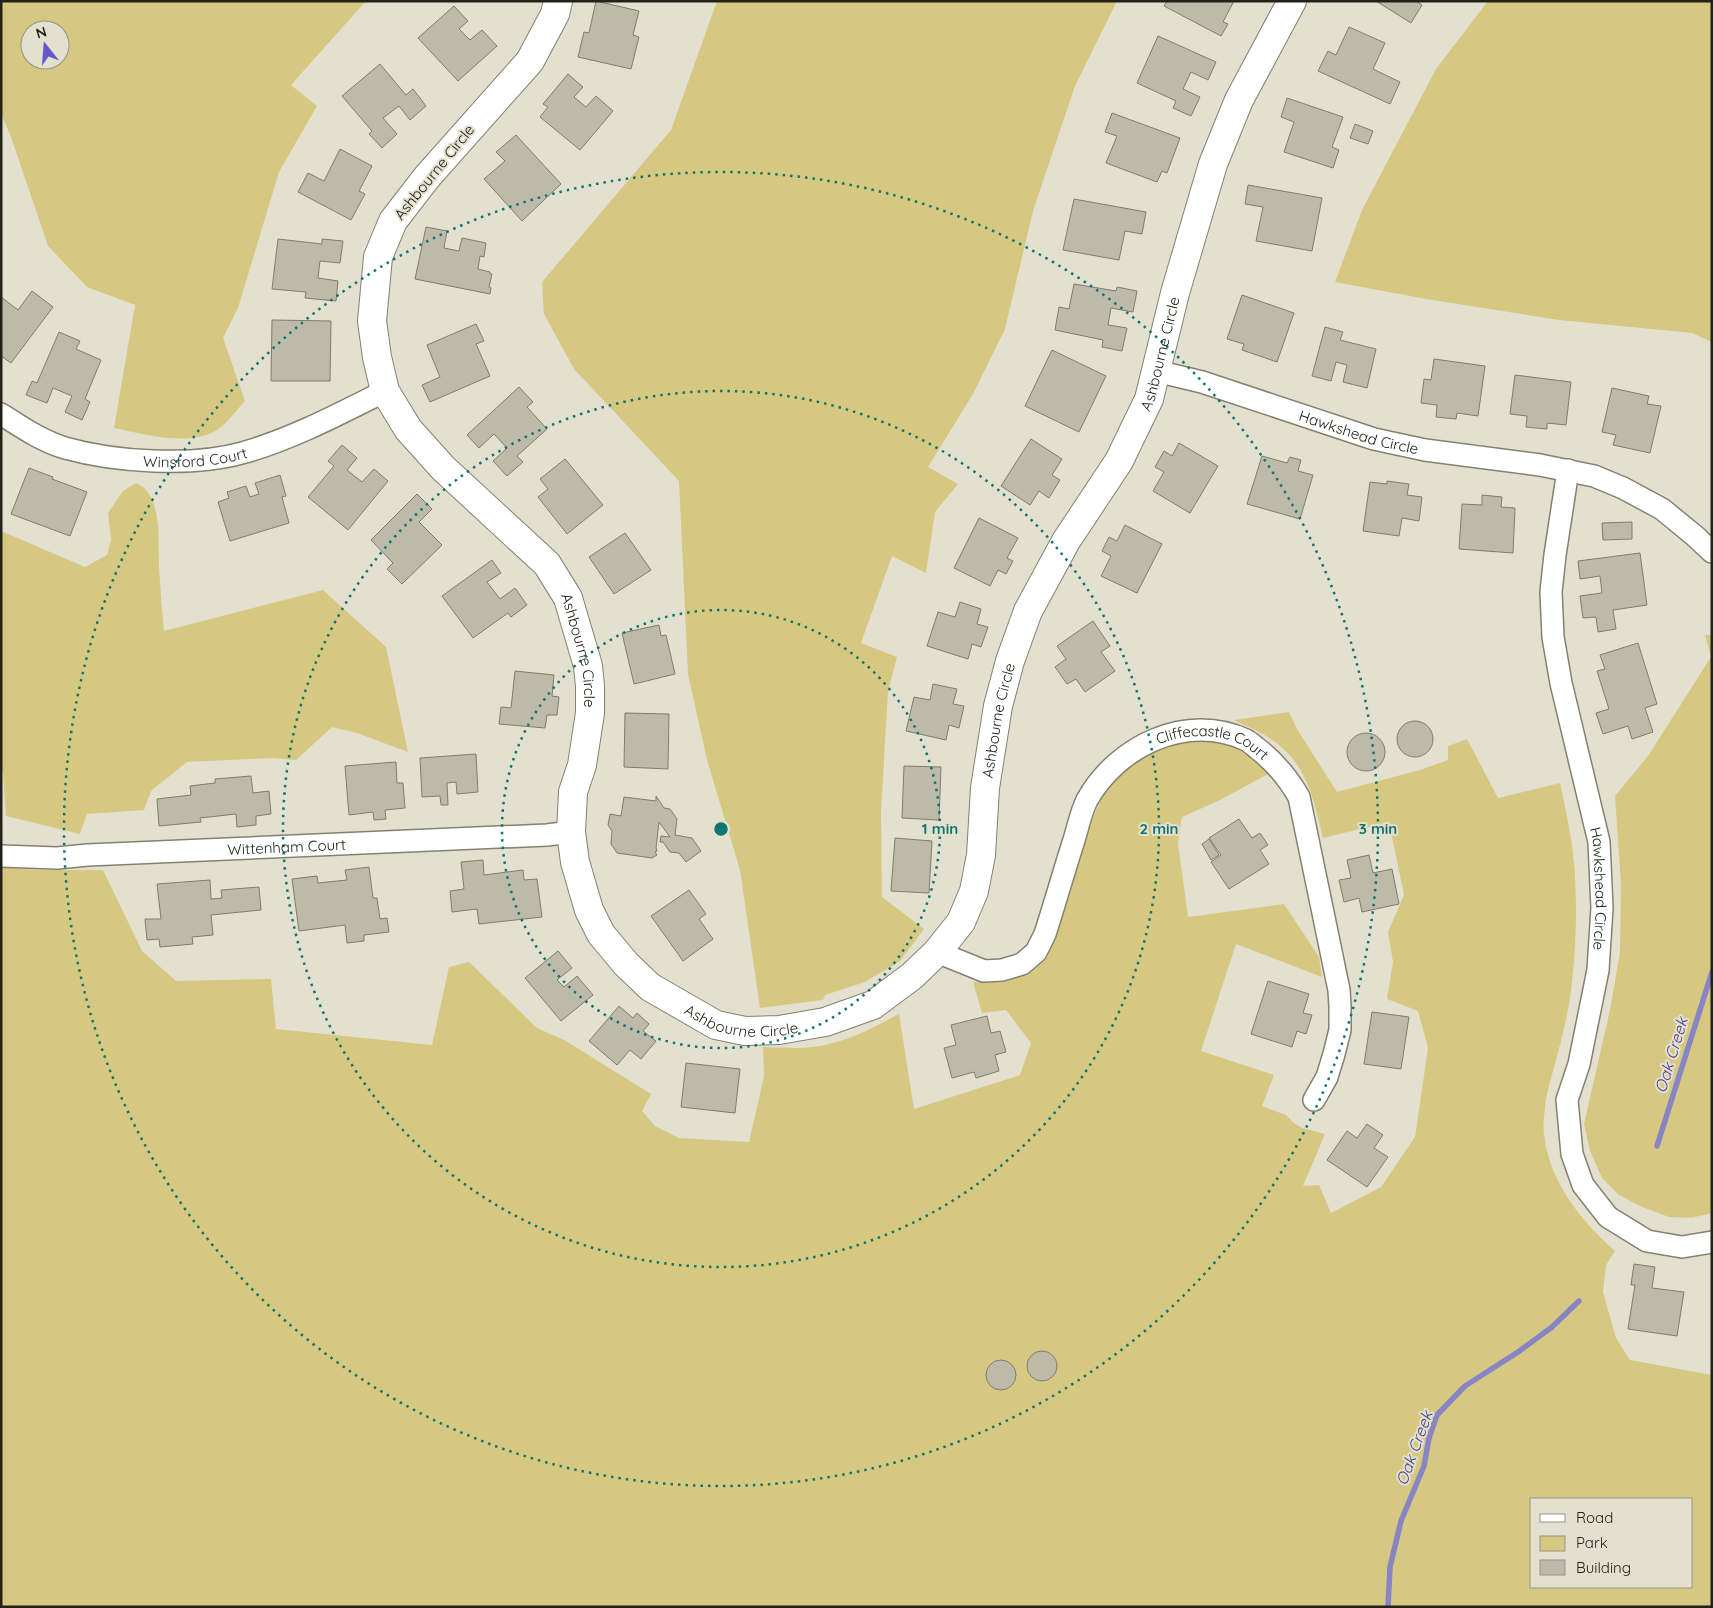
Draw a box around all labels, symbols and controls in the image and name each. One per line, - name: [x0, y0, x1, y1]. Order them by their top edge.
- north arrow: [20, 20, 70, 70]
- text: N: [34, 22, 49, 43]
- street label: Ashbourne Circle: [390, 121, 478, 223]
- street label: Ashbourne Circle: [1135, 295, 1183, 414]
- street label: Hawkshead Circle: [1297, 405, 1420, 458]
- street label: Winsford Court: [143, 443, 249, 471]
- street label: Ashbourne Circle: [558, 591, 600, 707]
- street label: Ashbourne Circle: [977, 661, 1019, 779]
- street label: Cliffecastle Court: [1153, 720, 1273, 764]
- text: 1 min: [922, 819, 958, 838]
- text: 2 min: [1139, 819, 1179, 838]
- text: 3 min: [1359, 819, 1397, 838]
- centre of rings: [712, 820, 730, 838]
- street label: Hawkshead Circle: [1586, 825, 1611, 951]
- street label: Wittenham Court: [227, 834, 346, 858]
- street label: Ashbourne Circle: [681, 1000, 799, 1041]
- water label: Oak Creek: [1650, 1014, 1692, 1095]
- water label: Oak Creek: [1391, 1407, 1437, 1488]
- legend: [1530, 1498, 1693, 1588]
- text: Road: [1576, 1508, 1613, 1527]
- text: Park: [1576, 1533, 1608, 1552]
- text: Building: [1576, 1558, 1631, 1577]

